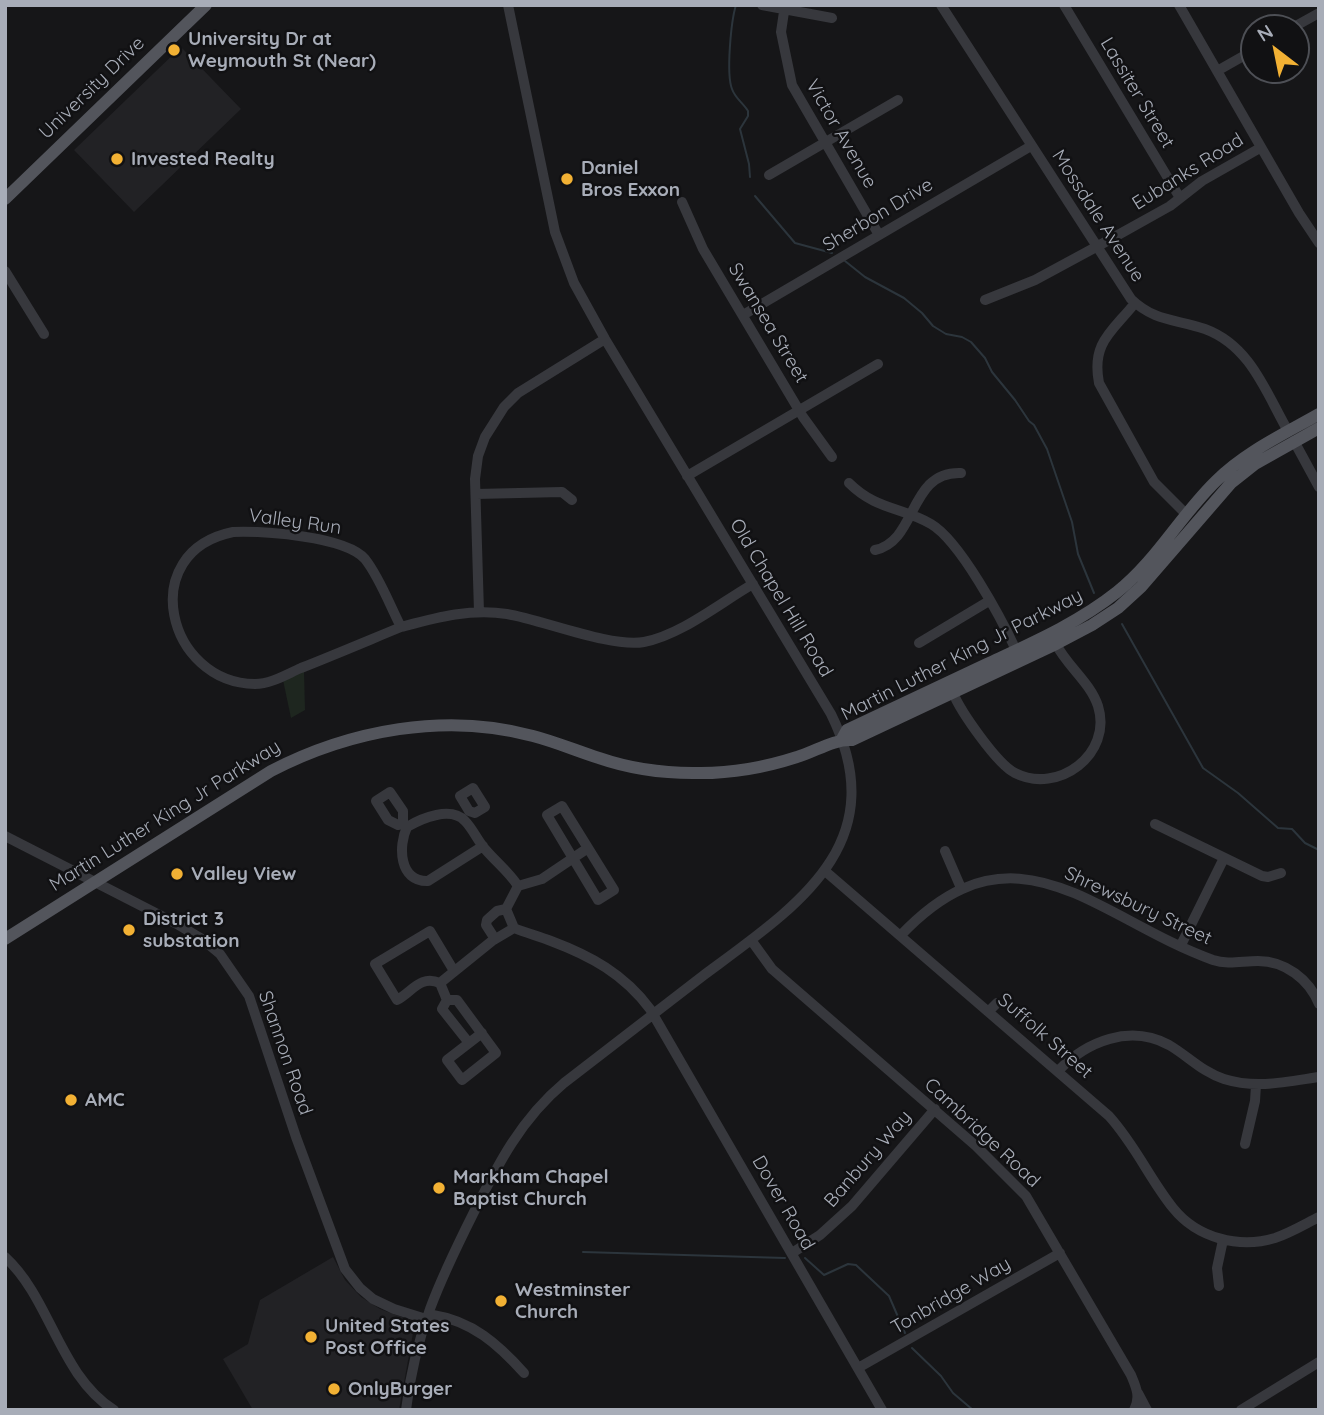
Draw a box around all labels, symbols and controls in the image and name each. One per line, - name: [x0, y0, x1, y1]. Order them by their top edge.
- north arrow: [1240, 14, 1310, 84]
- text: N: [1253, 19, 1277, 47]
- place label: University Dr at Weymouth St (Near): [188, 28, 376, 72]
- street label: University Drive: [35, 32, 149, 144]
- street label: Lassiter Street: [1095, 34, 1179, 152]
- marker: University Dr at Weymouth St (Near): [166, 42, 182, 58]
- street label: Victor Avenue: [801, 76, 881, 192]
- street label: Eubanks Road: [1128, 129, 1248, 215]
- street label: Mossdale Avenue: [1047, 146, 1149, 286]
- place label: Invested Realty: [131, 148, 275, 170]
- marker: Invested Realty: [109, 151, 125, 167]
- place label: Daniel Bros Exxon: [581, 157, 680, 201]
- marker: Daniel Bros Exxon: [559, 171, 575, 187]
- street label: Sherbon Drive: [819, 173, 937, 257]
- street label: Swansea Street: [723, 259, 813, 387]
- street label: Valley Run: [247, 504, 343, 540]
- street label: Old Chapel Hill Road: [725, 515, 837, 681]
- street label: Martin Luther King Jr Parkway: [838, 584, 1086, 726]
- street label: Martin Luther King Jr Parkway: [45, 735, 285, 897]
- street label: Shrewsbury Street: [1061, 862, 1215, 950]
- place label: Valley View: [191, 863, 296, 885]
- marker: Valley View: [169, 866, 185, 882]
- place label: District 3 substation: [143, 908, 240, 952]
- marker: District 3 substation: [121, 922, 137, 938]
- street label: Shannon Road: [253, 988, 317, 1118]
- street label: Suffolk Street: [993, 989, 1097, 1083]
- street label: Cambridge Road: [919, 1073, 1045, 1193]
- place label: AMC: [85, 1089, 125, 1111]
- marker: AMC: [63, 1092, 79, 1108]
- street label: Banbury Way: [820, 1106, 916, 1212]
- street label: Dover Road: [747, 1152, 819, 1254]
- place label: Markham Chapel Baptist Church: [453, 1166, 609, 1210]
- marker: Markham Chapel Baptist Church: [431, 1180, 447, 1196]
- street label: Tonbridge Way: [887, 1253, 1015, 1339]
- place label: Westminster Church: [515, 1279, 630, 1323]
- marker: Westminster Church: [493, 1293, 509, 1309]
- place label: United States Post Office: [325, 1315, 449, 1359]
- marker: United States Post Office: [303, 1329, 319, 1345]
- place label: OnlyBurger: [348, 1378, 452, 1400]
- marker: OnlyBurger: [326, 1381, 342, 1397]

